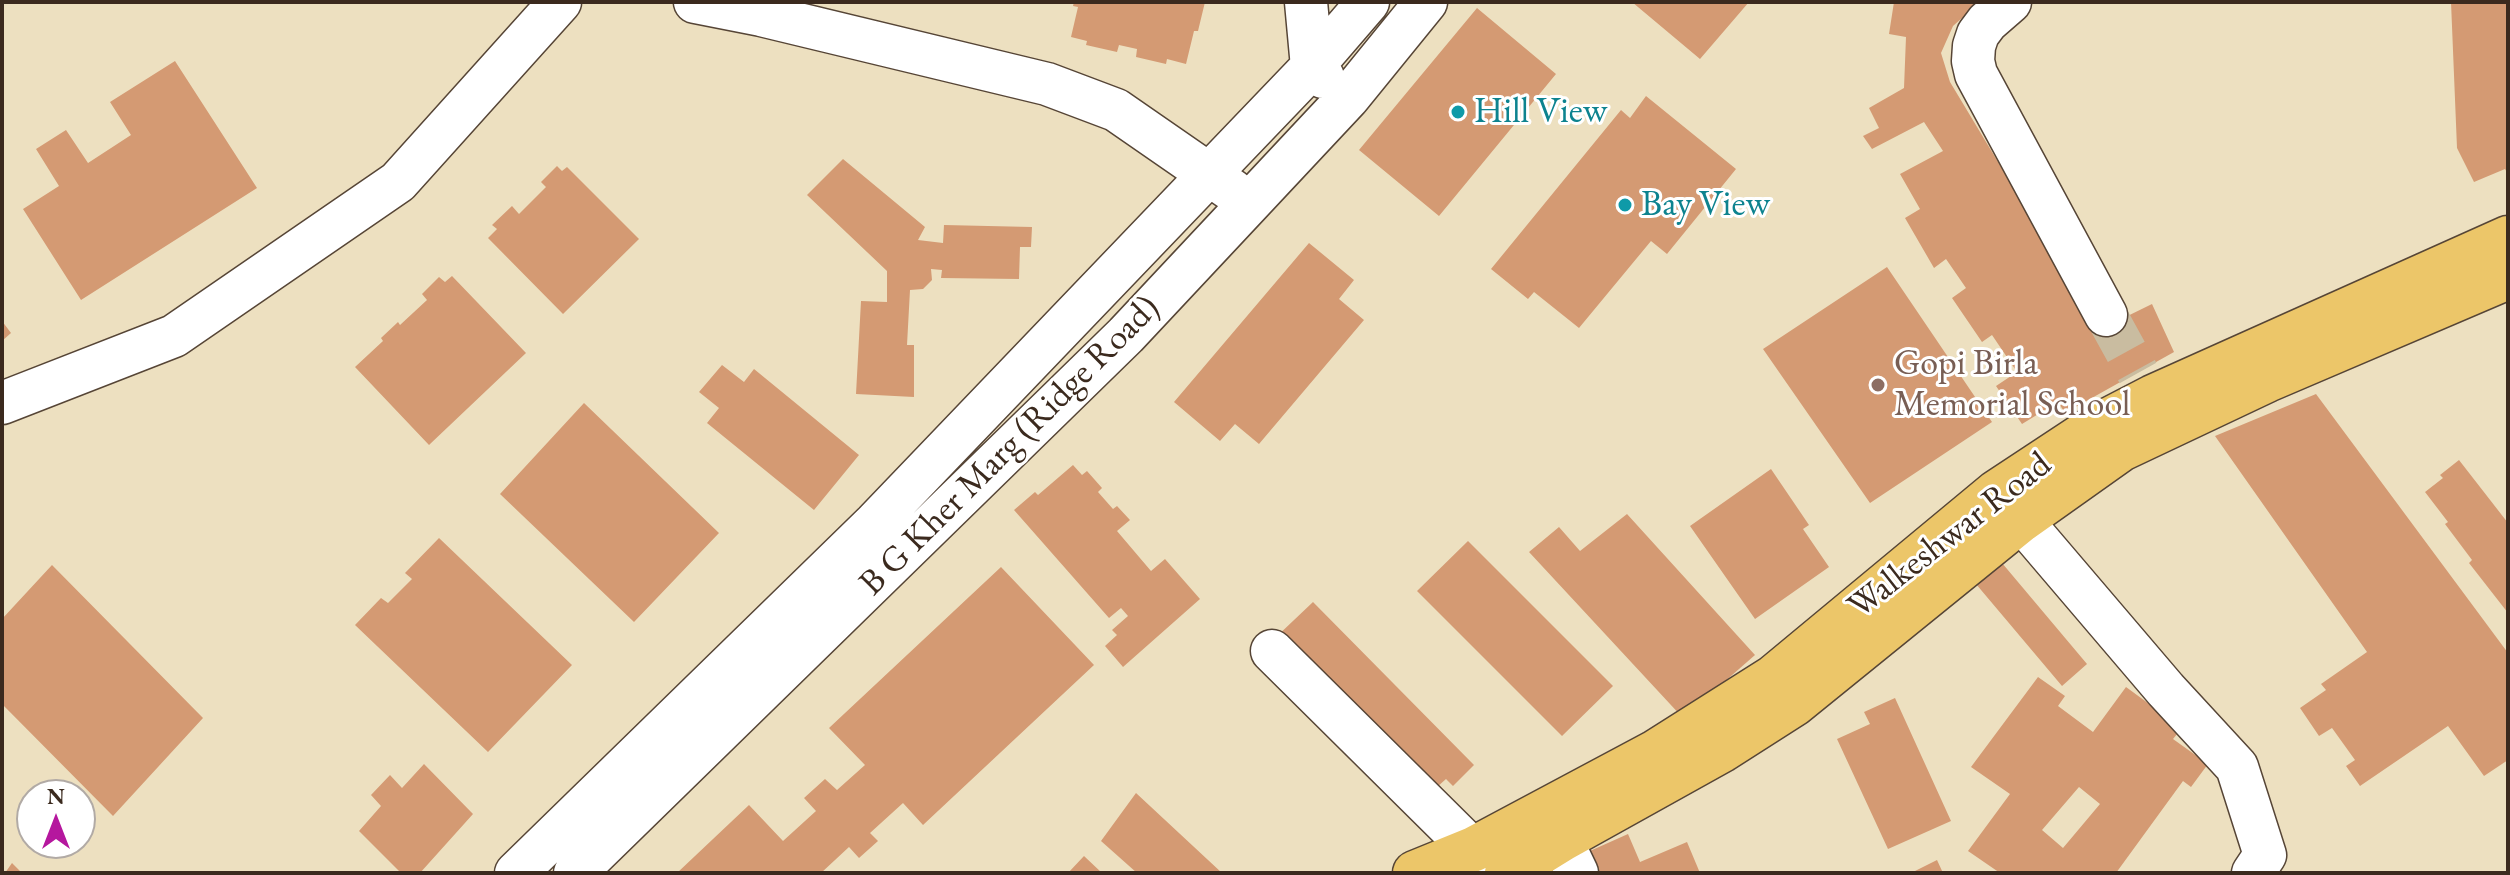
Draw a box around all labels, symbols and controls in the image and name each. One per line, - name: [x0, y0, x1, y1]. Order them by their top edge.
- place label: Hill View: [1474, 90, 1607, 134]
- marker: Hill View: [1449, 103, 1467, 121]
- place label: Bay View: [1641, 183, 1770, 227]
- marker: Bay View: [1616, 196, 1634, 214]
- street label: B G Kher Marg (Ridge Road): [851, 287, 1169, 605]
- place label: Gopi Birla Memorial School: [1894, 342, 2130, 427]
- marker: Gopi Birla Memorial School: [1869, 376, 1887, 394]
- street label: Walkeshwar Road: [1840, 443, 2060, 629]
- north arrow: [16, 779, 96, 859]
- text: N: [47, 782, 65, 811]

